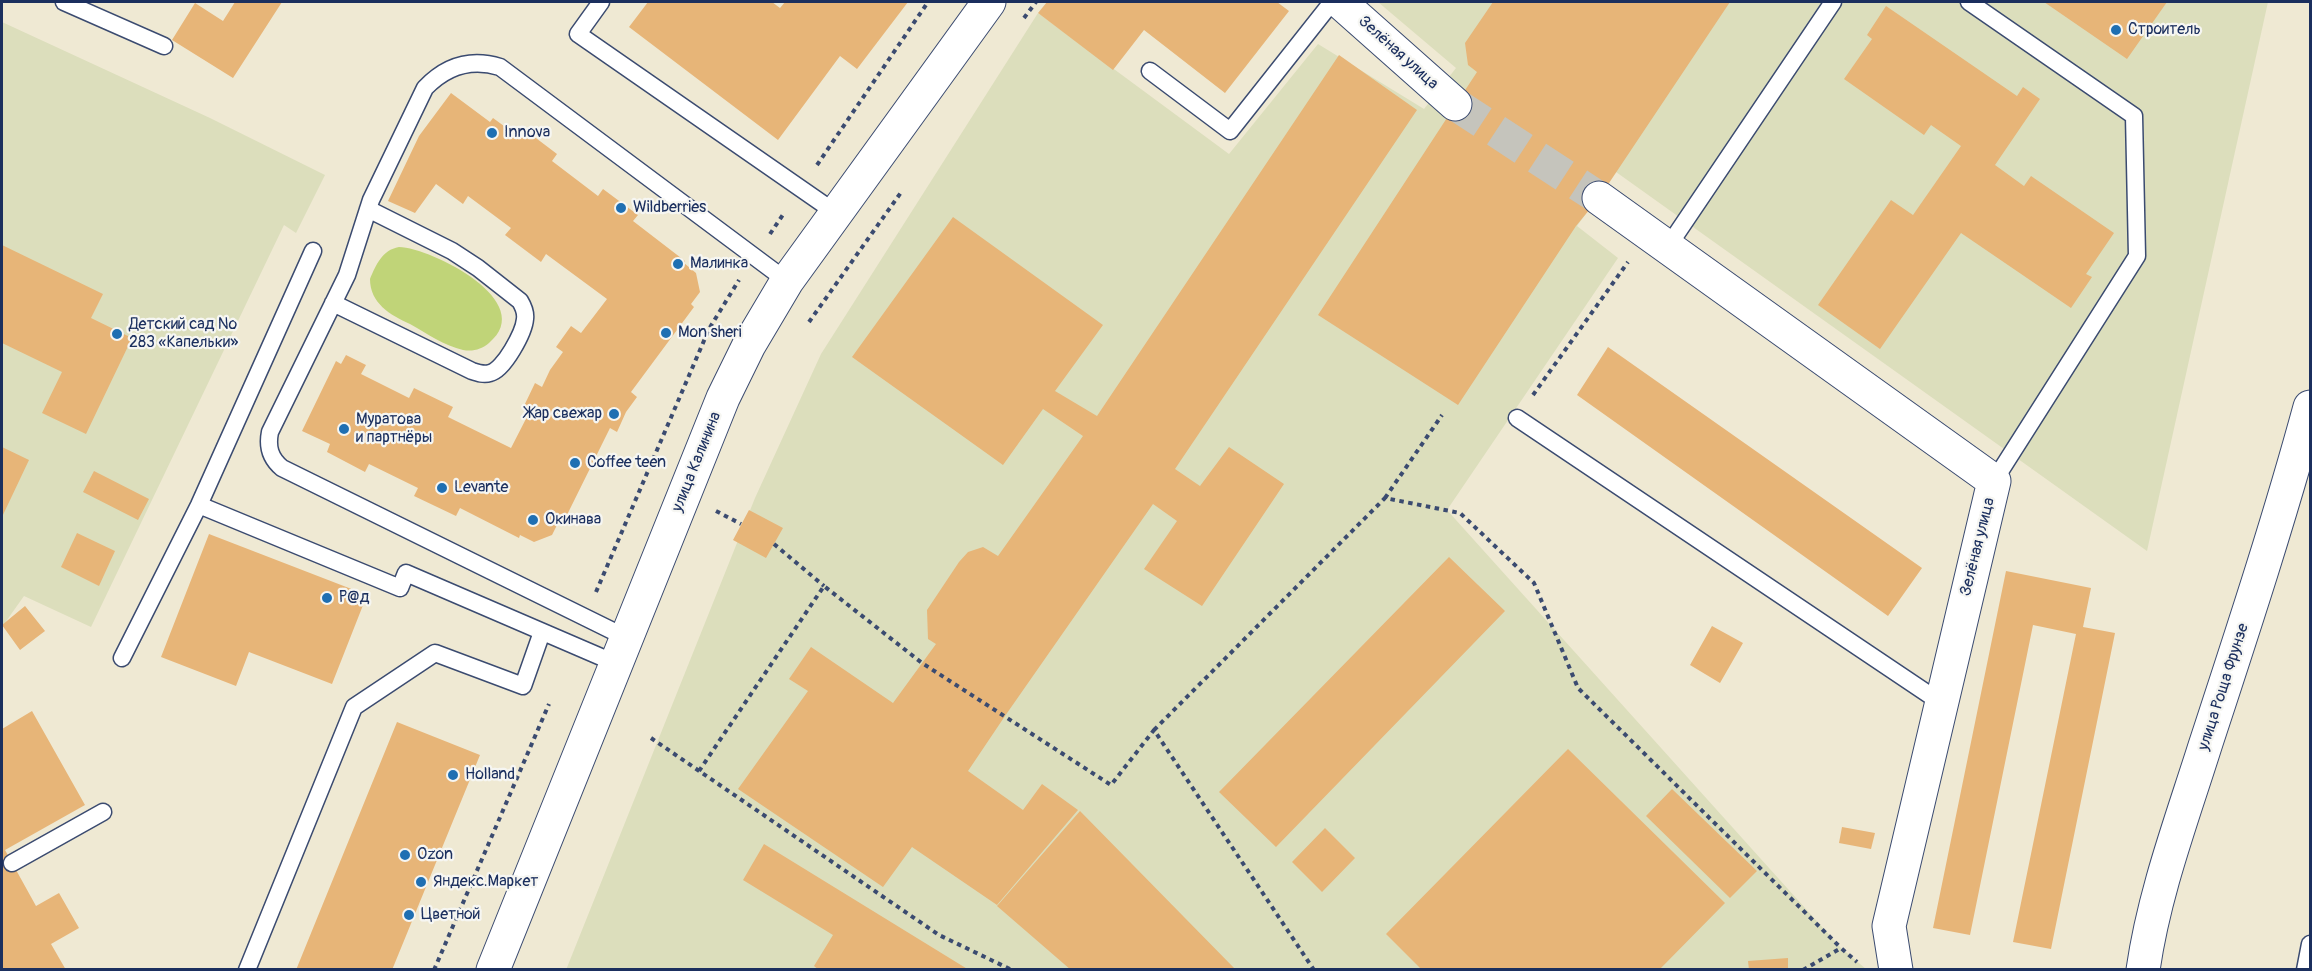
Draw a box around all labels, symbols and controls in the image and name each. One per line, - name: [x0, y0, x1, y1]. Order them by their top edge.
- street label: Зелёная улица: [1354, 12, 1442, 94]
- place label: Строитель: [2128, 20, 2201, 40]
- marker: Строитель: [2109, 23, 2123, 37]
- place label: Innova: [504, 123, 550, 143]
- marker: Innova: [485, 126, 499, 140]
- place label: Wildberries: [633, 198, 706, 218]
- marker: Wildberries: [614, 201, 628, 215]
- place label: Малинка: [690, 254, 748, 274]
- marker: Малинка: [671, 257, 685, 271]
- place label: Детский сад № 283 «Капельки»: [129, 315, 238, 353]
- place label: Mon sheri: [678, 323, 742, 343]
- marker: Mon sheri: [659, 326, 673, 340]
- marker: Детский сад № 283 «Капельки»: [110, 327, 124, 341]
- place label: Жар свежар: [525, 404, 602, 424]
- marker: Жар свежар: [607, 407, 621, 421]
- street label: улица Калинина: [668, 409, 726, 515]
- place label: Муратова и партнёры: [356, 410, 432, 448]
- marker: Муратова и партнёры: [337, 422, 351, 436]
- place label: Coffee teen: [587, 453, 666, 473]
- marker: Coffee teen: [568, 456, 582, 470]
- place label: Levante: [454, 478, 508, 498]
- marker: Levante: [435, 481, 449, 495]
- street label: Зелёная улица: [1956, 496, 2000, 598]
- place label: Окинава: [545, 510, 601, 530]
- marker: Окинава: [526, 513, 540, 527]
- place label: Р@д: [339, 588, 369, 608]
- marker: Р@д: [320, 591, 334, 605]
- street label: улица Роща Фрунзе: [2194, 621, 2254, 753]
- place label: Holland: [465, 765, 515, 785]
- marker: Holland: [446, 768, 460, 782]
- place label: Ozon: [417, 845, 453, 865]
- marker: Ozon: [398, 848, 412, 862]
- place label: Яндекс.Маркет: [433, 872, 538, 892]
- marker: Яндекс.Маркет: [414, 875, 428, 889]
- place label: Цветной: [421, 905, 480, 925]
- marker: Цветной: [402, 908, 416, 922]

